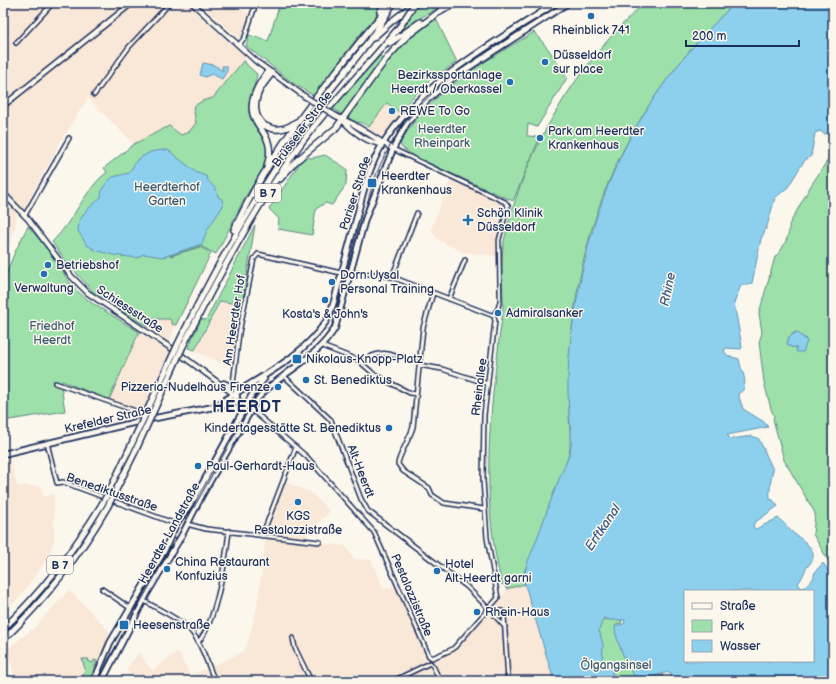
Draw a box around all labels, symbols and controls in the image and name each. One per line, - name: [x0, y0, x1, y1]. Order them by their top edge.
- marker: Rheinblick 741: [586, 11, 596, 21]
- scale bar: [686, 22, 799, 48]
- place label: Rheinblick 741: [552, 23, 630, 38]
- text: 200 m: [692, 29, 726, 44]
- place label: Düsseldorf sur place: [553, 48, 612, 77]
- marker: Düsseldorf sur place: [540, 57, 550, 67]
- place label: Bezirkssportanlage Heerdt / Oberkassel: [391, 68, 502, 97]
- marker: Bezirkssportanlage Heerdt / Oberkassel: [505, 77, 515, 87]
- street label: Brüsseler Straße: [269, 88, 336, 170]
- place label: REWE To Go: [400, 104, 470, 119]
- marker: REWE To Go: [387, 106, 397, 116]
- park label: Heerdter Rheinpark: [414, 122, 470, 151]
- place label: Park am Heerdter Krankenhaus: [548, 124, 645, 153]
- marker: Park am Heerdter Krankenhaus: [535, 133, 545, 143]
- street label: Pariser Straße: [336, 154, 375, 232]
- place label: Heerdter Krankenhaus: [381, 169, 452, 198]
- marker: Heerdter Krankenhaus: [366, 177, 378, 189]
- park label: Heerdterhof Garten: [134, 180, 200, 209]
- road number: B 7: [255, 184, 281, 202]
- place label: Schön Klinik Düsseldorf: [477, 206, 543, 235]
- marker: Schön Klinik Düsseldorf: [462, 214, 474, 226]
- place label: Betriebshof: [56, 258, 119, 273]
- marker: Betriebshof: [43, 260, 53, 270]
- place label: Dorn Uysal Personal Training: [340, 268, 434, 297]
- marker: Verwaltung: [39, 269, 49, 279]
- water label: Rhine: [657, 270, 679, 308]
- street label: Am Heerdter Hof: [220, 273, 249, 367]
- marker: Dorn Uysal Personal Training: [327, 277, 337, 287]
- place label: Verwaltung: [14, 281, 74, 296]
- street label: Schiessstraße: [94, 282, 166, 337]
- marker: Kosta's & John's: [320, 295, 330, 305]
- place label: Admiralsanker: [506, 306, 584, 321]
- place label: Kosta's & John's: [282, 307, 368, 322]
- marker: Admiralsanker: [493, 308, 503, 318]
- park label: Friedhof Heerdt: [29, 319, 75, 348]
- place label: Nikolaus-Knopp-Platz: [306, 352, 423, 367]
- marker: Nikolaus-Knopp-Platz: [291, 353, 303, 365]
- street label: Rheinallee: [469, 357, 490, 417]
- place label: St. Benediktus: [314, 373, 392, 388]
- marker: St. Benediktus: [301, 375, 311, 385]
- place label: Pizzeria-Nudelhaus Firenze: [121, 380, 270, 395]
- marker: Pizzeria-Nudelhaus Firenze: [273, 382, 283, 392]
- district label: HEERDT: [212, 398, 282, 417]
- street label: Krefelder Straße: [63, 402, 153, 437]
- place label: Kindertagesstätte St. Benediktus: [204, 421, 381, 436]
- marker: Kindertagesstätte St. Benediktus: [384, 423, 394, 433]
- street label: Alt-Heerdt: [344, 442, 378, 500]
- place label: Paul-Gerhardt-Haus: [206, 459, 315, 474]
- marker: Paul-Gerhardt-Haus: [193, 461, 203, 471]
- street label: Benediktusstraße: [64, 470, 160, 515]
- street label: Heerdter Landstraße: [135, 480, 203, 586]
- marker: KGS Pestalozzistraße: [293, 497, 303, 507]
- water label: Erftkanal: [582, 501, 625, 554]
- place label: KGS Pestalozzistraße: [254, 509, 342, 538]
- street label: Pestalozzistraße: [387, 552, 436, 639]
- place label: China Restaurant Konfuzius: [175, 555, 270, 584]
- road number: B 7: [47, 556, 73, 574]
- place label: Hotel Alt-Heerdt garni: [445, 557, 532, 586]
- marker: China Restaurant Konfuzius: [162, 564, 172, 574]
- marker: Hotel Alt-Heerdt garni: [432, 566, 442, 576]
- legend: [684, 590, 814, 662]
- text: Straße: [720, 599, 756, 614]
- place label: Rhein-Haus: [485, 605, 550, 620]
- marker: Rhein-Haus: [472, 607, 482, 617]
- place label: Heesenstraße: [133, 618, 210, 633]
- marker: Heesenstraße: [118, 619, 130, 631]
- text: Park: [720, 619, 744, 634]
- text: Wasser: [720, 639, 761, 654]
- park label: Ölgangsinsel: [581, 657, 651, 673]

